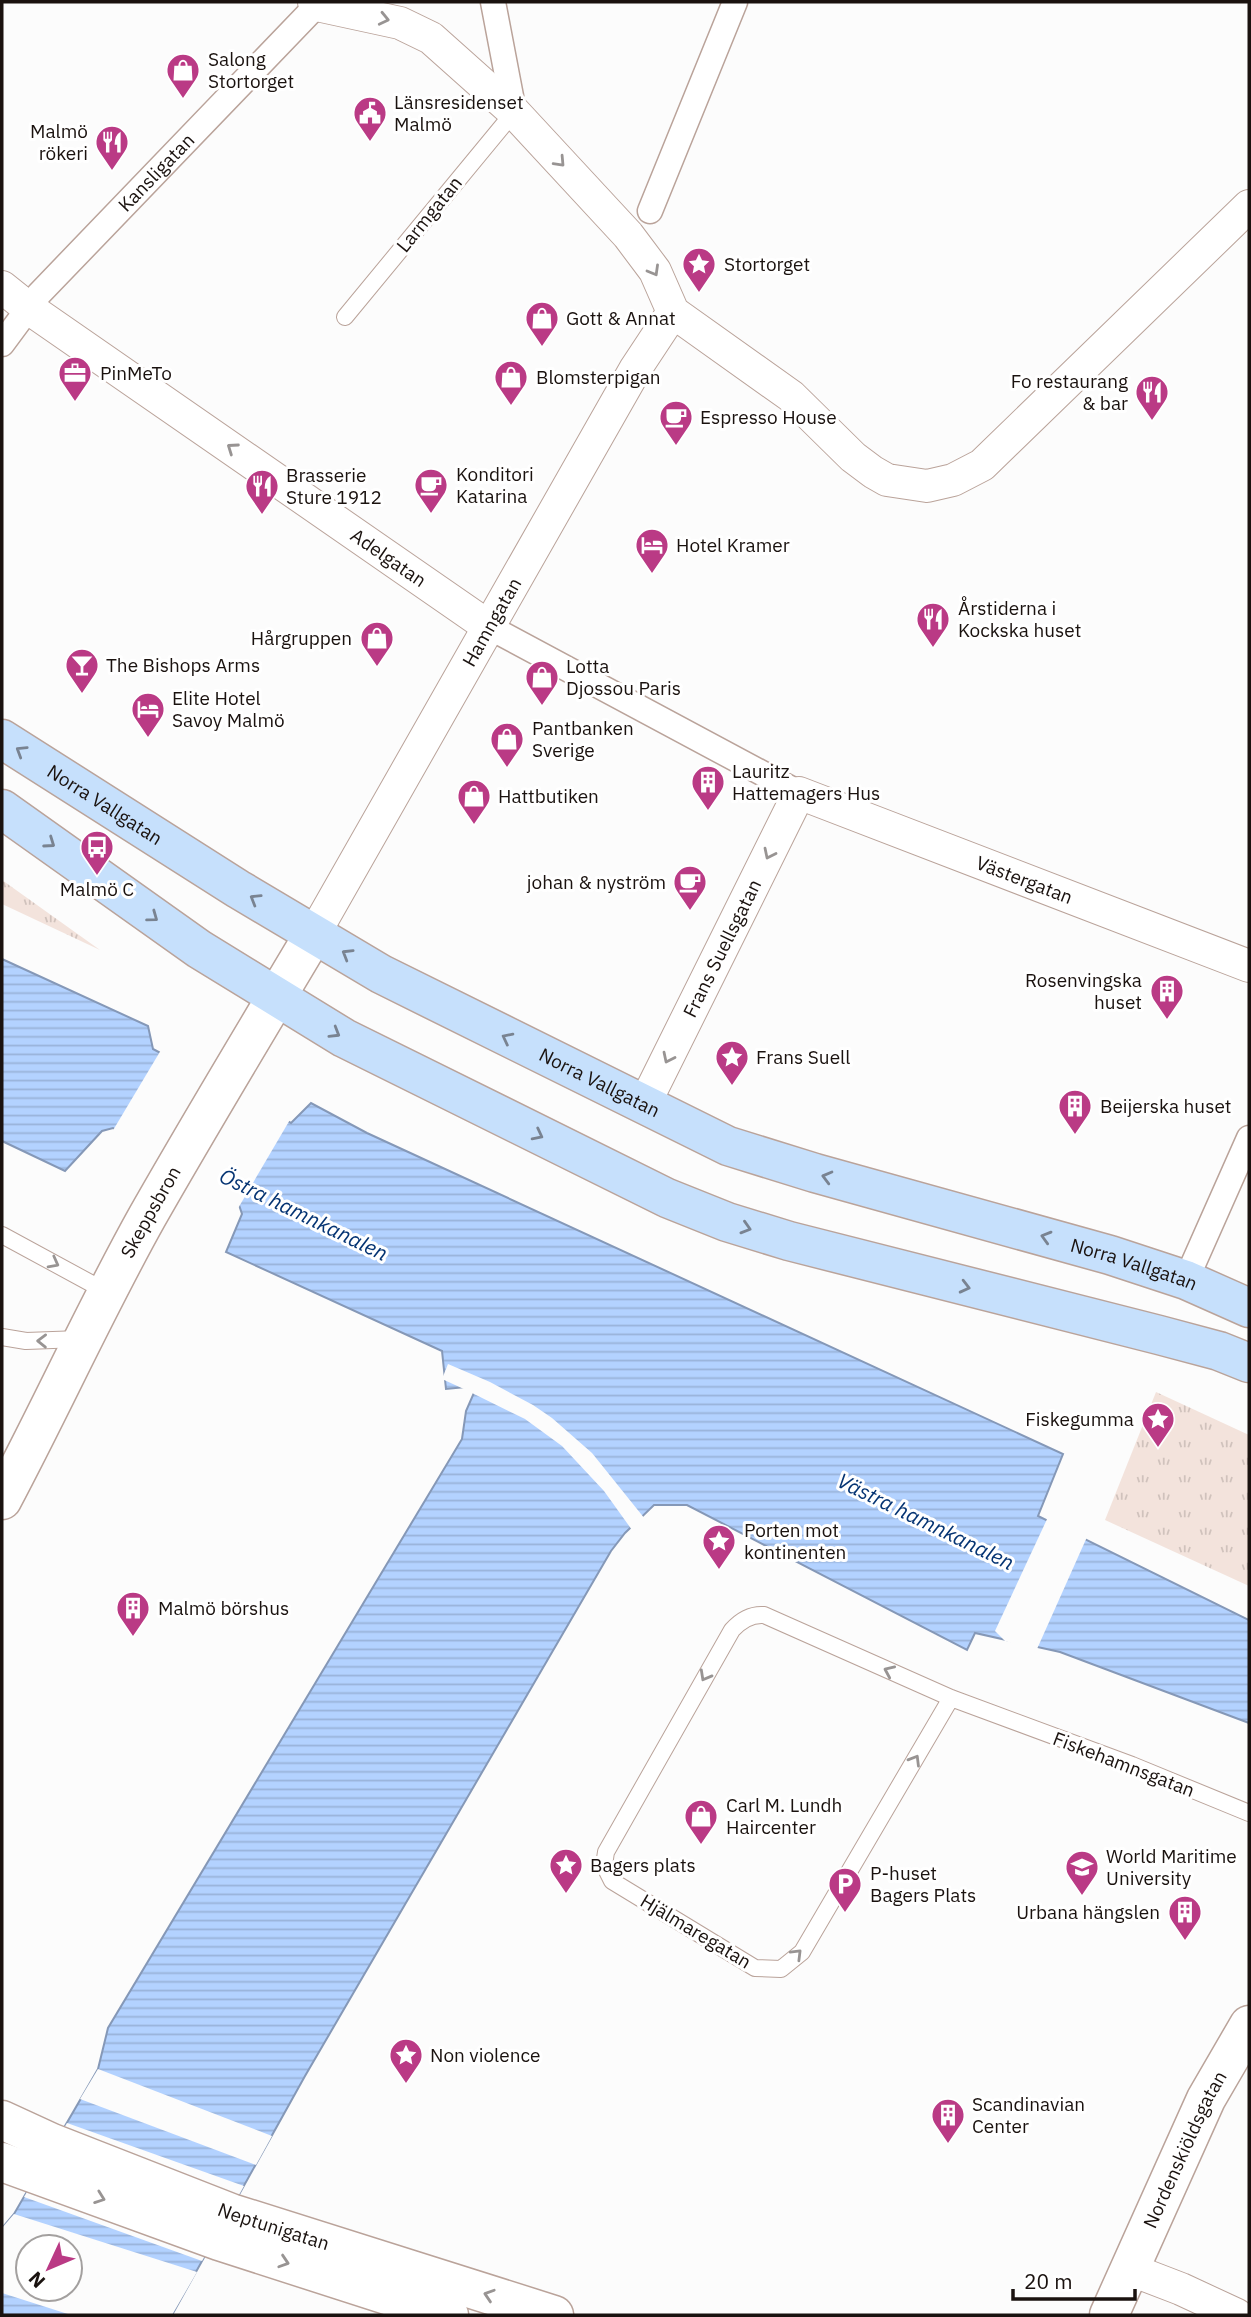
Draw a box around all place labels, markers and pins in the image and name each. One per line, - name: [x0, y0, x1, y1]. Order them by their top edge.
- place label: Salong Stortorget: [208, 47, 294, 93]
- shop icon: Salong Stortorget: [164, 51, 202, 100]
- place label: Länsresidenset Malmö: [394, 90, 524, 136]
- public building icon: Länsresidenset Malmö: [351, 94, 389, 143]
- place label: Malmö rökeri: [30, 119, 88, 165]
- restaurant icon: Malmö rökeri: [93, 123, 131, 172]
- place icon: Stortorget: [680, 245, 718, 294]
- place label: Stortorget: [724, 252, 810, 276]
- shop icon: Gott & Annat: [523, 299, 561, 348]
- place label: Gott & Annat: [566, 306, 676, 330]
- office icon: PinMeTo: [56, 354, 94, 403]
- shop icon: Blomsterpigan: [492, 358, 530, 407]
- place label: PinMeTo: [100, 361, 172, 385]
- place label: Blomsterpigan: [536, 365, 661, 389]
- place label: Fo restaurang & bar: [1011, 369, 1128, 415]
- restaurant icon: Fo restaurang & bar: [1133, 373, 1171, 422]
- cafe icon: Espresso House: [657, 398, 695, 447]
- place label: Espresso House: [700, 405, 837, 429]
- place label: Konditori Katarina: [456, 462, 534, 508]
- place label: Brasserie Sture 1912: [286, 463, 382, 509]
- cafe icon: Konditori Katarina: [412, 466, 450, 515]
- restaurant icon: Brasserie Sture 1912: [243, 467, 281, 516]
- hotel icon: Hotel Kramer: [633, 526, 671, 575]
- place label: Hotel Kramer: [676, 533, 790, 557]
- place label: Årstiderna i Kockska huset: [958, 596, 1081, 642]
- restaurant icon: Årstiderna i Kockska huset: [914, 600, 952, 649]
- shop icon: Hårgruppen: [358, 619, 396, 668]
- place label: Hårgruppen: [251, 626, 352, 650]
- bar icon: The Bishops Arms: [63, 646, 101, 695]
- place label: The Bishops Arms: [106, 653, 260, 677]
- place label: Lotta Djossou Paris: [566, 654, 681, 700]
- shop icon: Lotta Djossou Paris: [523, 658, 561, 707]
- place label: Elite Hotel Savoy Malmö: [172, 686, 285, 732]
- hotel icon: Elite Hotel Savoy Malmö: [129, 690, 167, 739]
- place label: Pantbanken Sverige: [532, 716, 634, 762]
- shop icon: Pantbanken Sverige: [488, 720, 526, 769]
- place label: Lauritz Hattemagers Hus: [732, 759, 880, 805]
- building icon: Lauritz Hattemagers Hus: [689, 763, 727, 812]
- shop icon: Hattbutiken: [455, 777, 493, 826]
- place label: Hattbutiken: [498, 784, 599, 808]
- bus stop icon: Malmö C: [78, 828, 116, 877]
- cafe icon: johan & nyström: [671, 863, 709, 912]
- place label: johan & nyström: [527, 870, 666, 894]
- place label: Malmö C: [60, 877, 134, 901]
- place label: Rosenvingska huset: [1025, 968, 1142, 1014]
- building icon: Rosenvingska huset: [1148, 972, 1186, 1021]
- place icon: Frans Suell: [713, 1038, 751, 1087]
- place label: Frans Suell: [756, 1045, 850, 1069]
- building icon: Beijerska huset: [1056, 1087, 1094, 1136]
- place label: Beijerska huset: [1100, 1094, 1231, 1118]
- place icon: Fiskegumma: [1139, 1400, 1177, 1449]
- place label: Fiskegumma: [1025, 1407, 1134, 1431]
- place label: Porten mot kontinenten: [744, 1518, 846, 1564]
- place icon: Porten mot kontinenten: [700, 1522, 738, 1571]
- building icon: Malmö börshus: [114, 1589, 152, 1638]
- place label: Malmö börshus: [158, 1596, 289, 1620]
- place label: Carl M. Lundh Haircenter: [726, 1793, 842, 1839]
- shop icon: Carl M. Lundh Haircenter: [682, 1797, 720, 1846]
- place label: World Maritime University: [1106, 1844, 1237, 1890]
- place icon: Bagers plats: [547, 1846, 585, 1895]
- school or university icon: World Maritime University: [1063, 1848, 1101, 1897]
- place label: Bagers plats: [590, 1853, 696, 1877]
- place label: P-huset Bagers Plats: [870, 1861, 976, 1907]
- parking icon: P-huset Bagers Plats: [826, 1865, 864, 1914]
- building icon: Urbana hängslen: [1166, 1893, 1204, 1942]
- place label: Urbana hängslen: [1016, 1900, 1160, 1924]
- place icon: Non violence: [387, 2036, 425, 2085]
- place label: Non violence: [430, 2043, 540, 2067]
- place label: Scandinavian Center: [972, 2092, 1085, 2138]
- building icon: Scandinavian Center: [929, 2096, 967, 2145]

